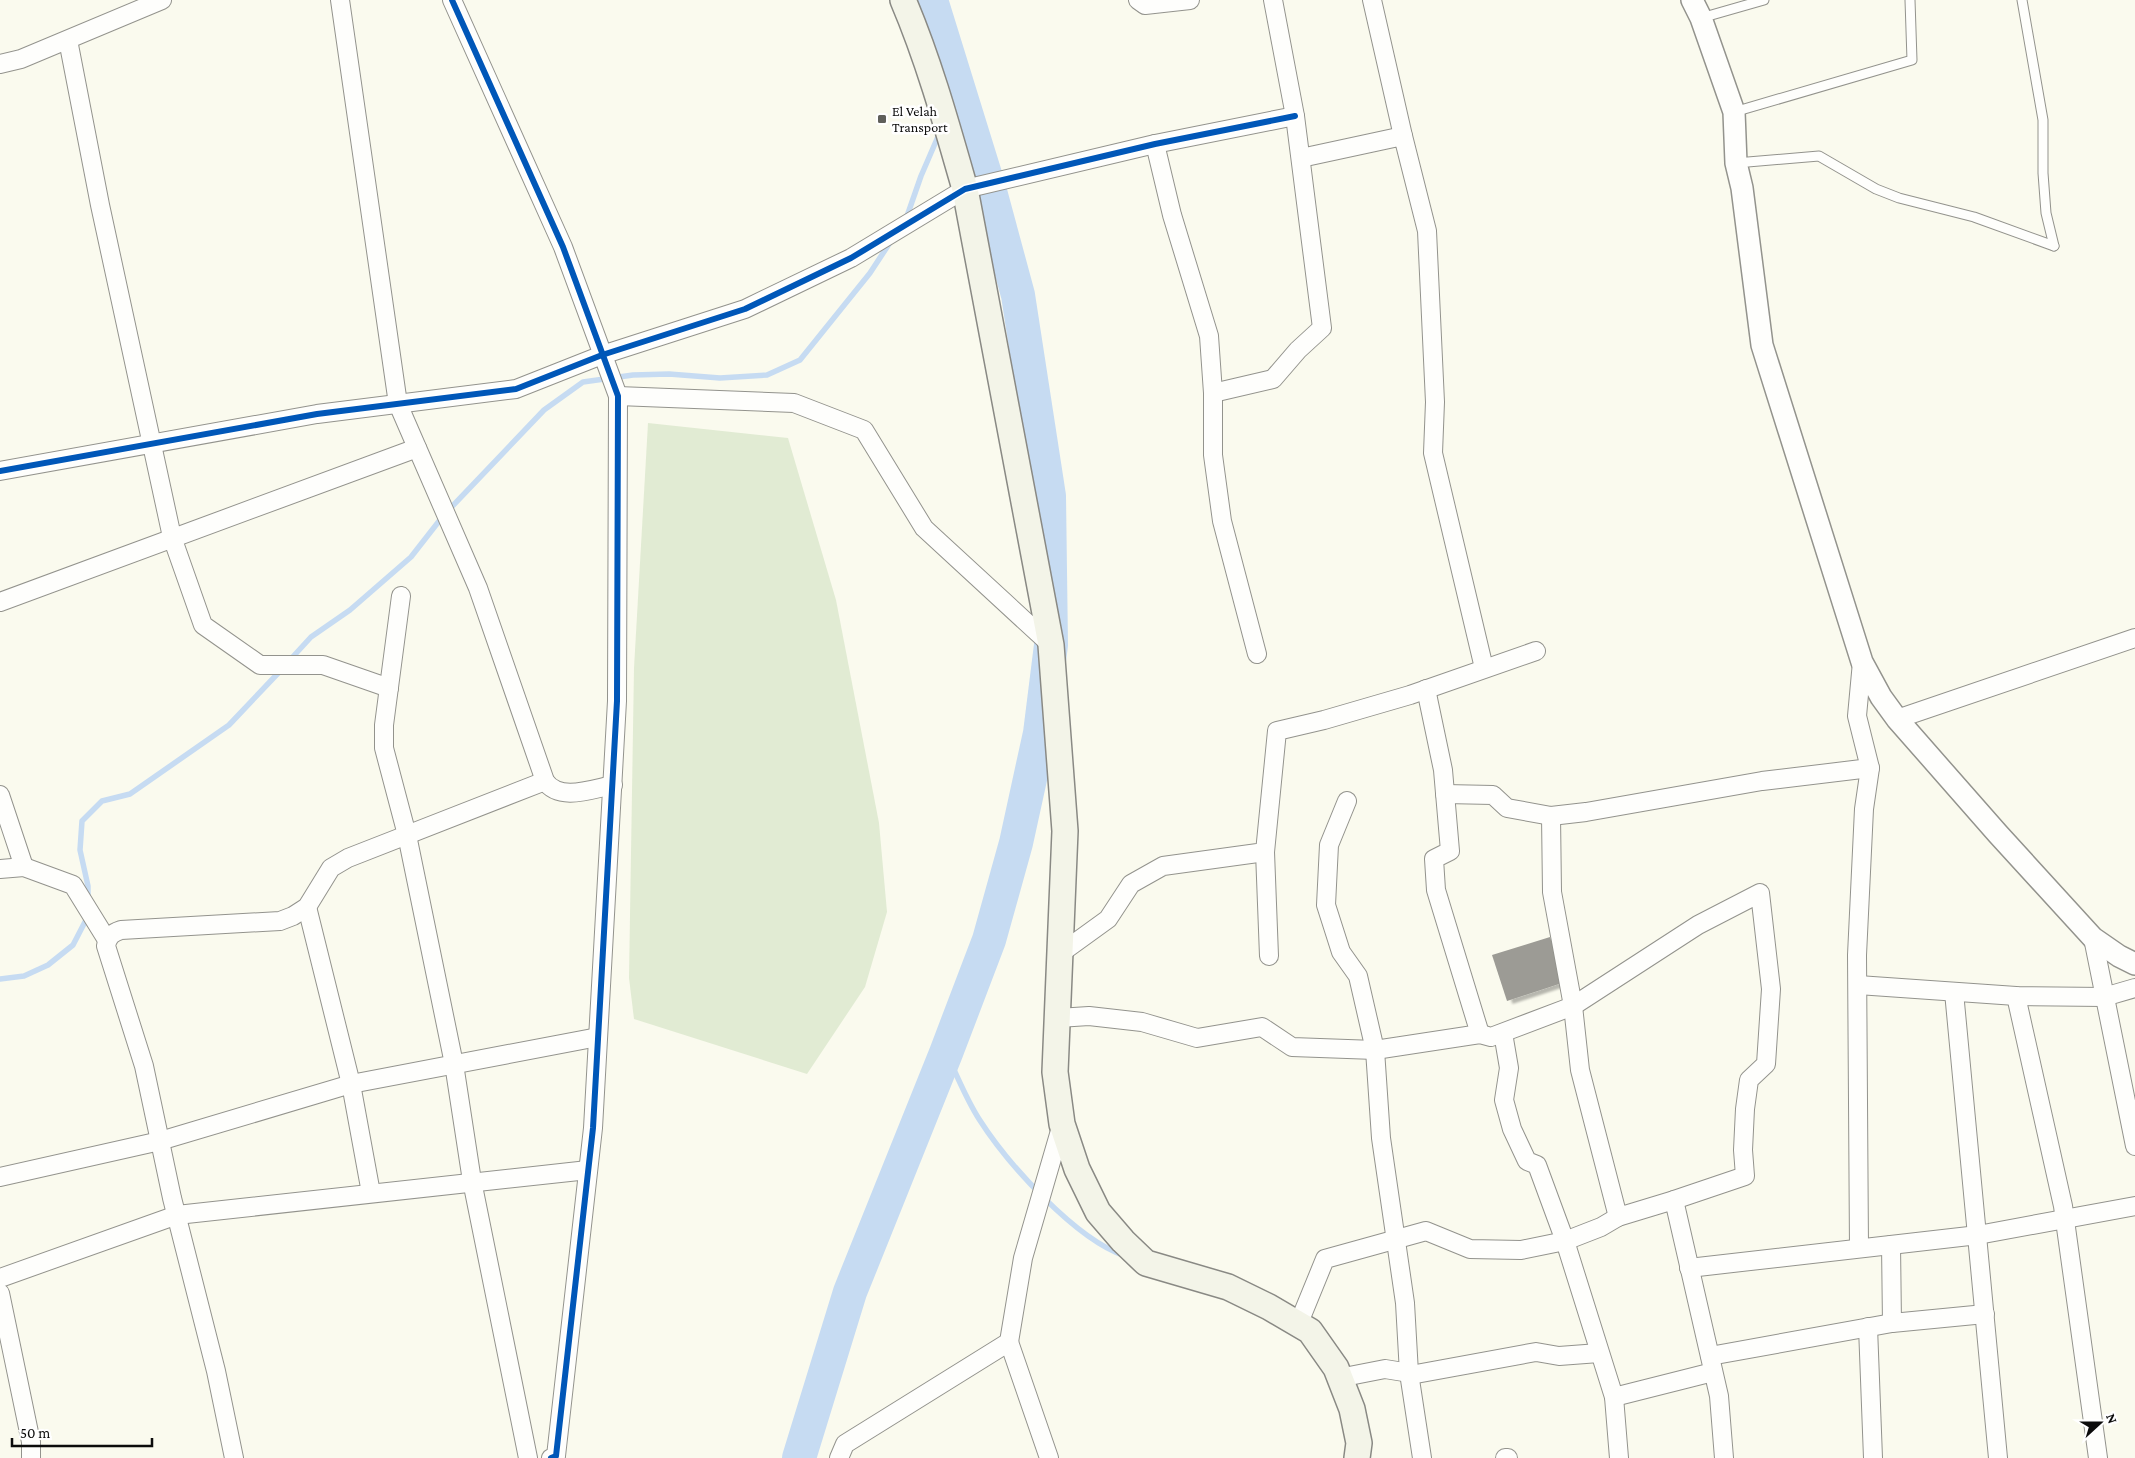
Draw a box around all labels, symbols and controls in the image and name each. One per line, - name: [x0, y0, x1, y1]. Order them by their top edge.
- place label: El Velah Transport: [892, 103, 948, 135]
- marker: El Velah Transport: [876, 113, 888, 125]
- north arrow: [2075, 1398, 2125, 1448]
- text: N: [2103, 1411, 2121, 1426]
- scale bar: [12, 1416, 152, 1448]
- text: 50 m: [20, 1425, 50, 1441]

